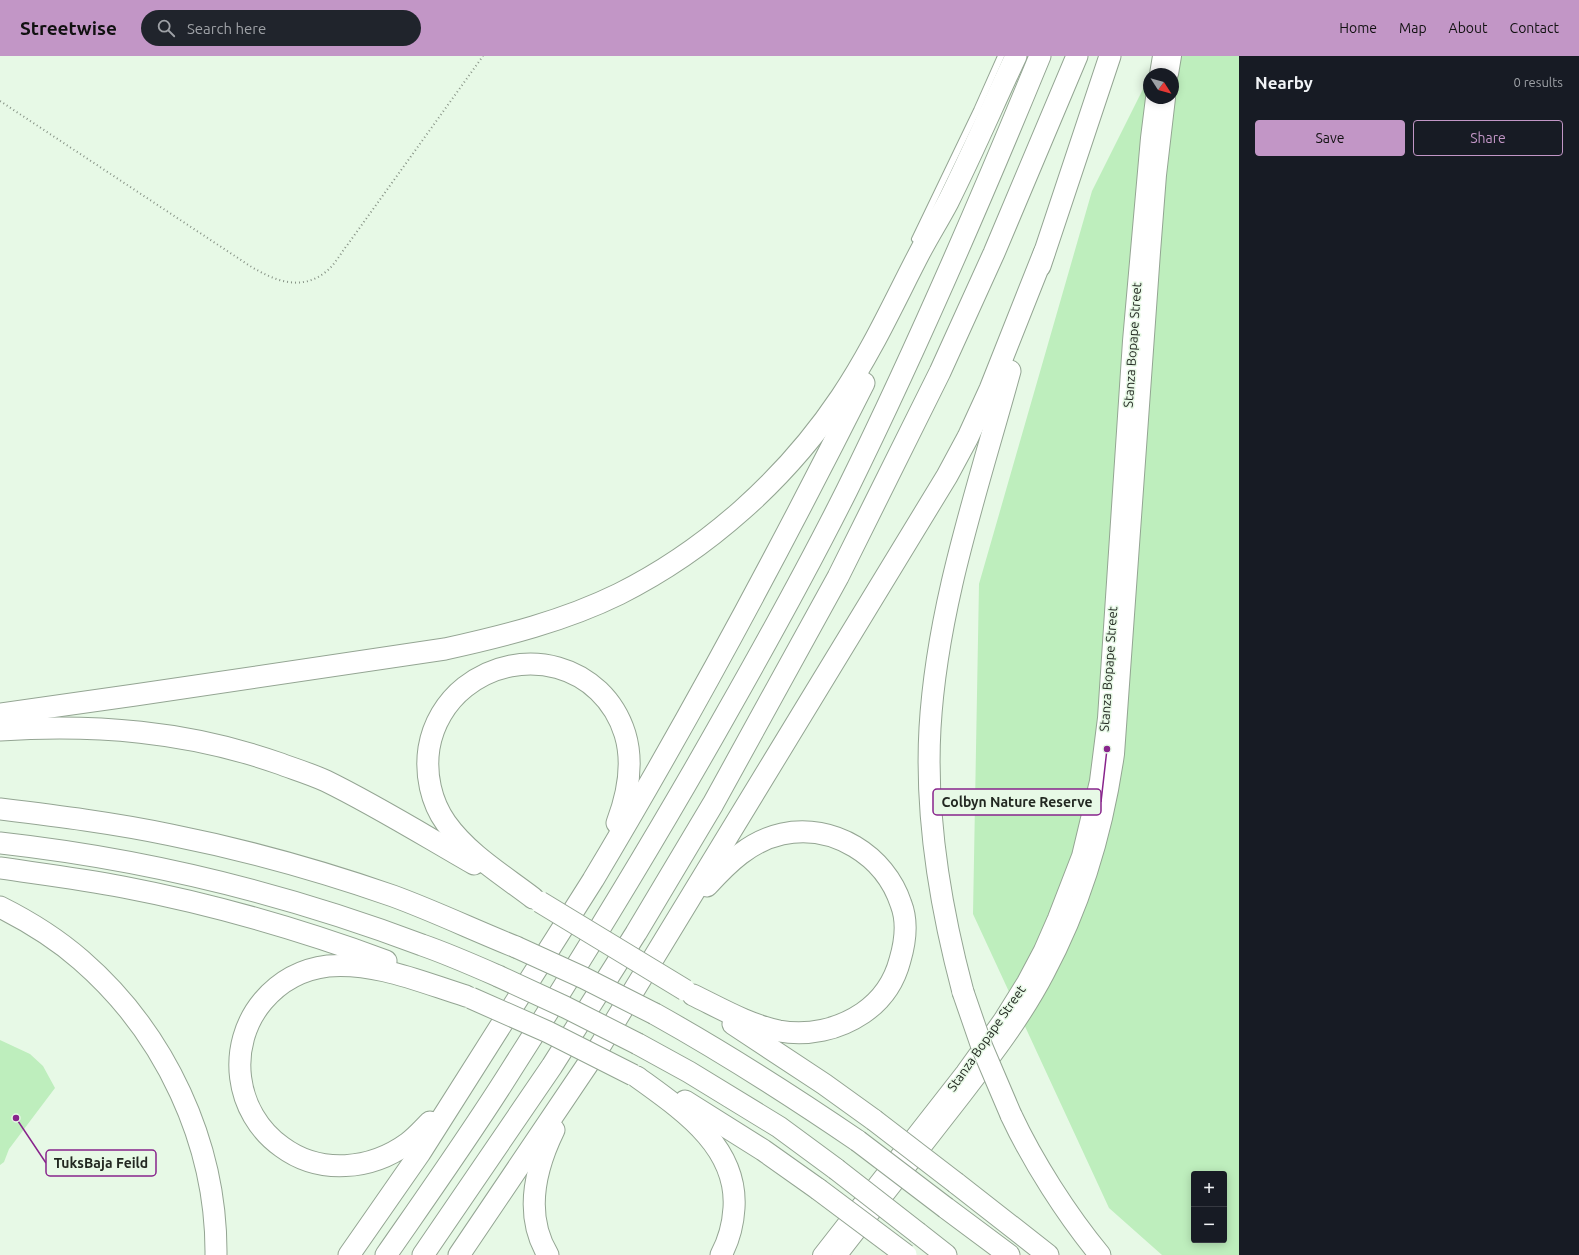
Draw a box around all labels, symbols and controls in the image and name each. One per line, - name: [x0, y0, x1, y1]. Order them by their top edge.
- search box: [141, 10, 421, 46]
- text: Streetwise: [20, 17, 117, 39]
- icon: search: [155, 17, 177, 39]
- text: Search here: [187, 20, 266, 37]
- text: Home: [1339, 20, 1377, 36]
- text: Map: [1399, 20, 1427, 36]
- text: About: [1449, 20, 1488, 36]
- text: Contact: [1510, 20, 1559, 36]
- north arrow: [1143, 68, 1179, 104]
- text: Nearby: [1255, 73, 1313, 92]
- text: 0 results: [1513, 75, 1563, 89]
- button: Save: [1255, 120, 1405, 156]
- button: Share: [1413, 120, 1563, 156]
- street label: Stanza Bopape Street: [1121, 282, 1143, 408]
- street label: Stanza Bopape Street: [1097, 606, 1119, 732]
- callout: Colbyn Nature Reserve: [933, 789, 1101, 815]
- text: Colbyn Nature Reserve: [941, 794, 1093, 810]
- street label: Stanza Bopape Street: [944, 982, 1028, 1094]
- callout: TuksBaja Feild: [46, 1150, 156, 1176]
- text: TuksBaja Feild: [54, 1155, 148, 1171]
- map controls: [1191, 1171, 1227, 1243]
- button: +: [1191, 1171, 1227, 1207]
- button: −: [1191, 1207, 1227, 1243]

